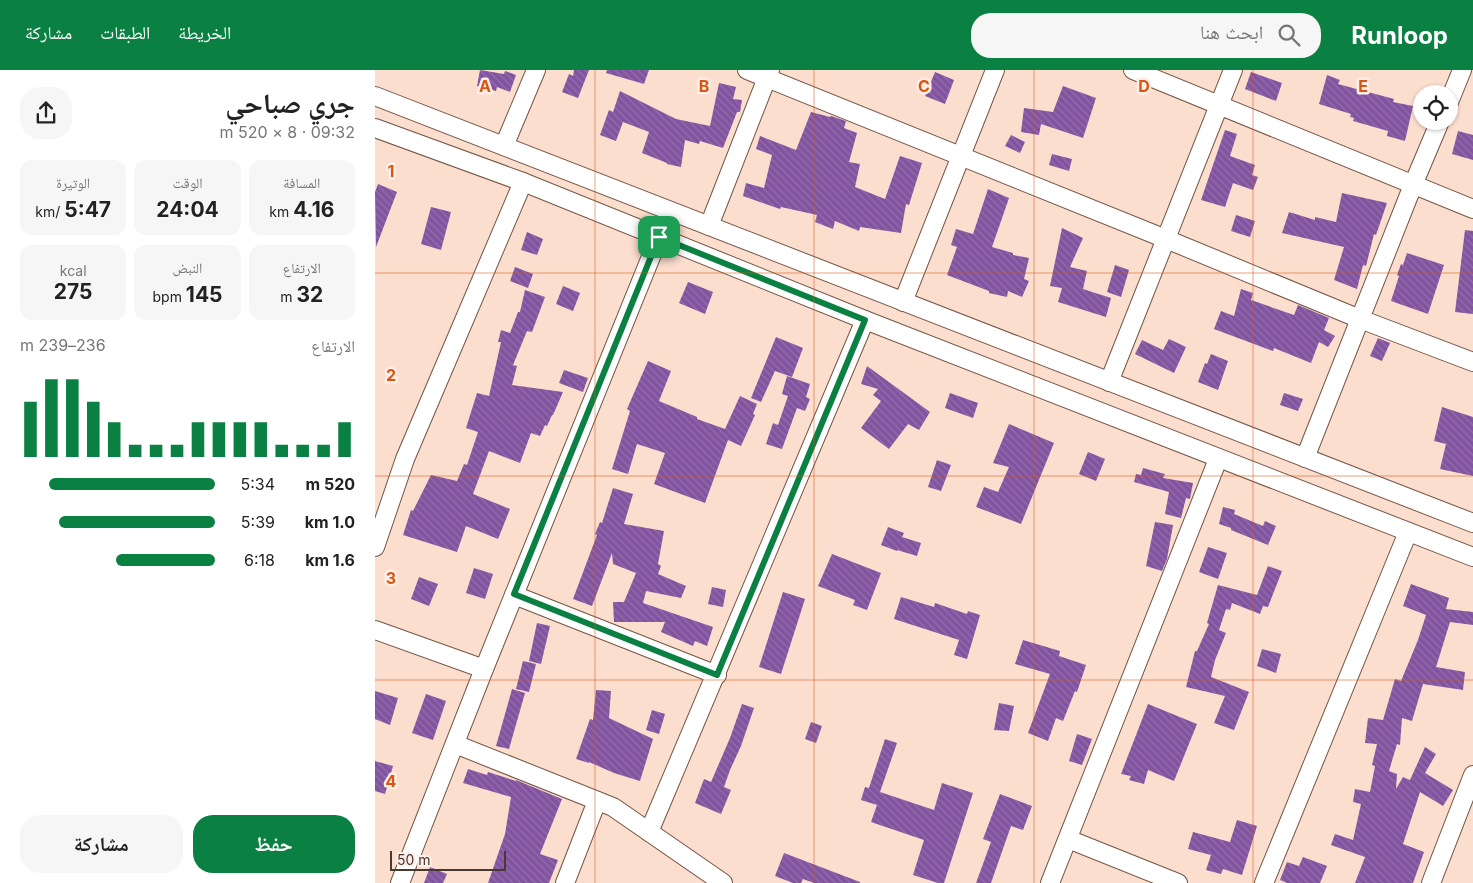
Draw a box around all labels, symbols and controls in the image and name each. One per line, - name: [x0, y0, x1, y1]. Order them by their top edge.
- search box: [971, 13, 1321, 58]
- text: ابحث هنا: [1200, 21, 1263, 44]
- icon: search: [1275, 21, 1303, 49]
- text: Runloop: [1351, 21, 1448, 50]
- text: مشاركة: [25, 22, 72, 43]
- text: الطبقات: [100, 22, 150, 43]
- text: الخريطة: [178, 22, 231, 43]
- text: A: [479, 76, 491, 96]
- text: B: [699, 76, 709, 96]
- text: C: [918, 76, 930, 96]
- text: D: [1138, 76, 1150, 96]
- text: E: [1358, 76, 1368, 96]
- map controls: [1413, 85, 1458, 130]
- button: locate: [1413, 85, 1458, 130]
- text: جري صباحي: [225, 86, 355, 120]
- button: share: [20, 87, 72, 139]
- text: 09:32 · 8 × 520 m: [220, 122, 355, 142]
- text: 1: [388, 161, 394, 181]
- text: الوتيرة: [56, 174, 90, 191]
- text: الوقت: [172, 174, 203, 191]
- text: المسافة: [283, 174, 320, 191]
- text: 5:47: [64, 197, 111, 222]
- text: 24:04: [156, 197, 219, 222]
- text: 4.16: [293, 197, 334, 222]
- text: /km: [35, 203, 64, 220]
- text: km: [269, 203, 293, 220]
- pin: [638, 216, 680, 258]
- icon: arrive: [645, 223, 673, 251]
- text: النبض: [173, 259, 202, 276]
- text: الارتفاع: [283, 259, 321, 276]
- text: kcal: [60, 262, 87, 279]
- text: 275: [54, 279, 93, 304]
- text: 145: [186, 282, 223, 307]
- text: 32: [297, 282, 323, 307]
- text: bpm: [152, 288, 186, 305]
- text: m: [280, 288, 297, 305]
- text: 236–239 m: [20, 335, 106, 355]
- text: الارتفاع: [311, 336, 355, 356]
- text: 2: [386, 365, 396, 385]
- text: 5:34: [240, 474, 275, 494]
- text: 520 m: [306, 474, 355, 494]
- text: 5:39: [241, 512, 275, 532]
- text: 1.0 km: [305, 512, 355, 532]
- text: 6:18: [244, 550, 275, 570]
- text: 1.6 km: [305, 550, 355, 570]
- text: 3: [386, 568, 396, 588]
- text: 4: [386, 771, 397, 791]
- button: مشاركة: [20, 815, 183, 873]
- button: حفظ: [193, 815, 355, 873]
- scale bar: [390, 848, 506, 871]
- text: 50 m: [397, 851, 431, 868]

